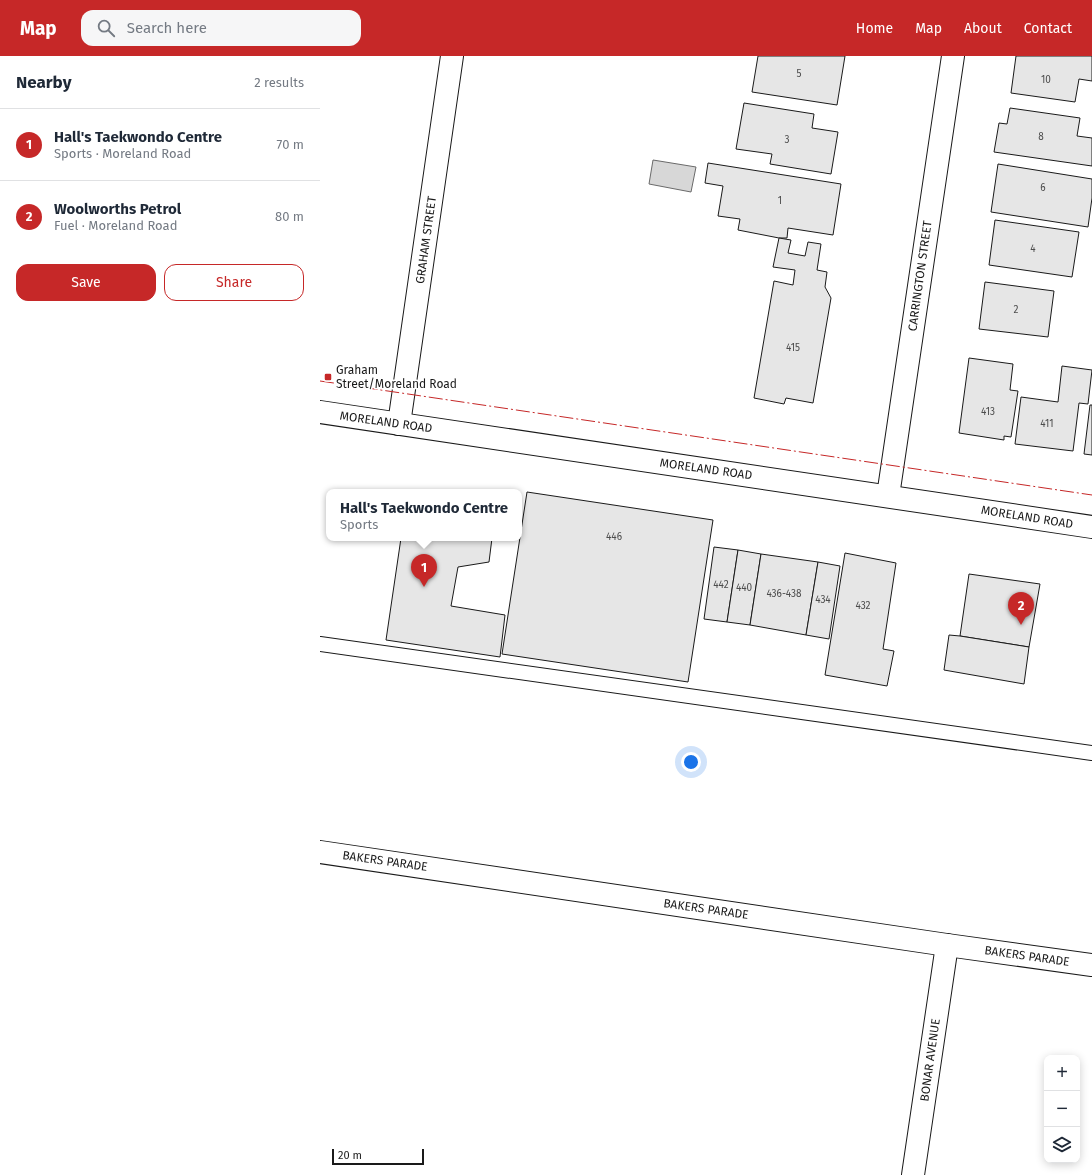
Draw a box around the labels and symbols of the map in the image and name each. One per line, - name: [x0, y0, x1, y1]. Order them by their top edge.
- house number: 5: [796, 68, 802, 80]
- house number: 10: [1041, 74, 1051, 86]
- house number: 8: [1038, 131, 1044, 143]
- house number: 3: [785, 134, 790, 146]
- house number: 6: [1040, 182, 1046, 194]
- street label: GRAHAM STREET: [413, 195, 439, 285]
- house number: 1: [778, 195, 782, 207]
- street label: CARRINGTON STREET: [905, 219, 935, 332]
- house number: 4: [1030, 243, 1036, 255]
- house number: 2: [1014, 304, 1019, 316]
- house number: 415: [786, 342, 800, 354]
- place label: Graham Street/Moreland Road: [336, 363, 457, 391]
- marker: Graham Street/Moreland Road: [323, 372, 333, 382]
- house number: 413: [981, 406, 995, 418]
- street label: MORELAND ROAD: [339, 409, 433, 435]
- house number: 411: [1040, 418, 1054, 430]
- street label: MORELAND ROAD: [659, 456, 753, 482]
- street label: MORELAND ROAD: [980, 503, 1074, 531]
- house number: 446: [606, 531, 622, 543]
- pin: 1: [411, 554, 437, 587]
- house number: 442: [713, 579, 729, 591]
- house number: 440: [736, 582, 753, 594]
- house number: 436-438: [766, 588, 802, 600]
- pin: 2: [1008, 592, 1034, 625]
- house number: 434: [815, 594, 831, 606]
- house number: 432: [856, 600, 871, 612]
- your location: [681, 752, 701, 772]
- street label: BAKERS PARADE: [341, 848, 429, 874]
- street label: BAKERS PARADE: [662, 896, 750, 922]
- street label: BAKERS PARADE: [983, 943, 1071, 969]
- street label: BONAR AVENUE: [917, 1018, 943, 1102]
- scale bar: [332, 1147, 424, 1166]

